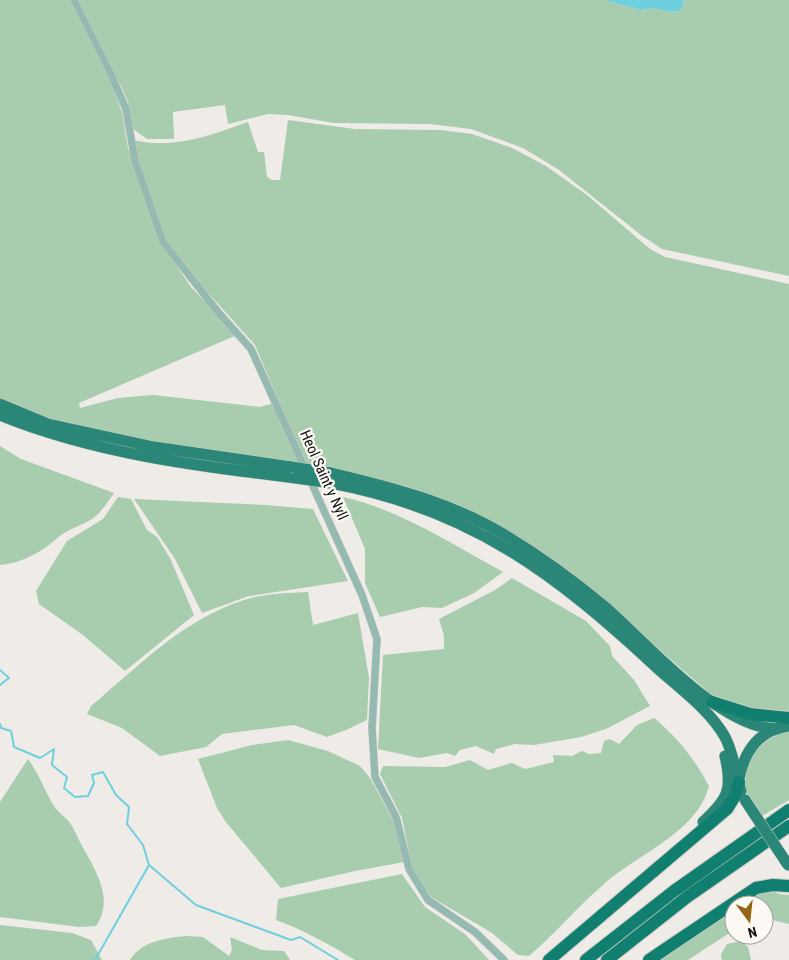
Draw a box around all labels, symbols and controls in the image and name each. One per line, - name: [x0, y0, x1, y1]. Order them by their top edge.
- street label: Heol Saint y Nyll: [296, 427, 352, 523]
- north arrow: [724, 895, 774, 945]
- text: N: [746, 924, 759, 941]

